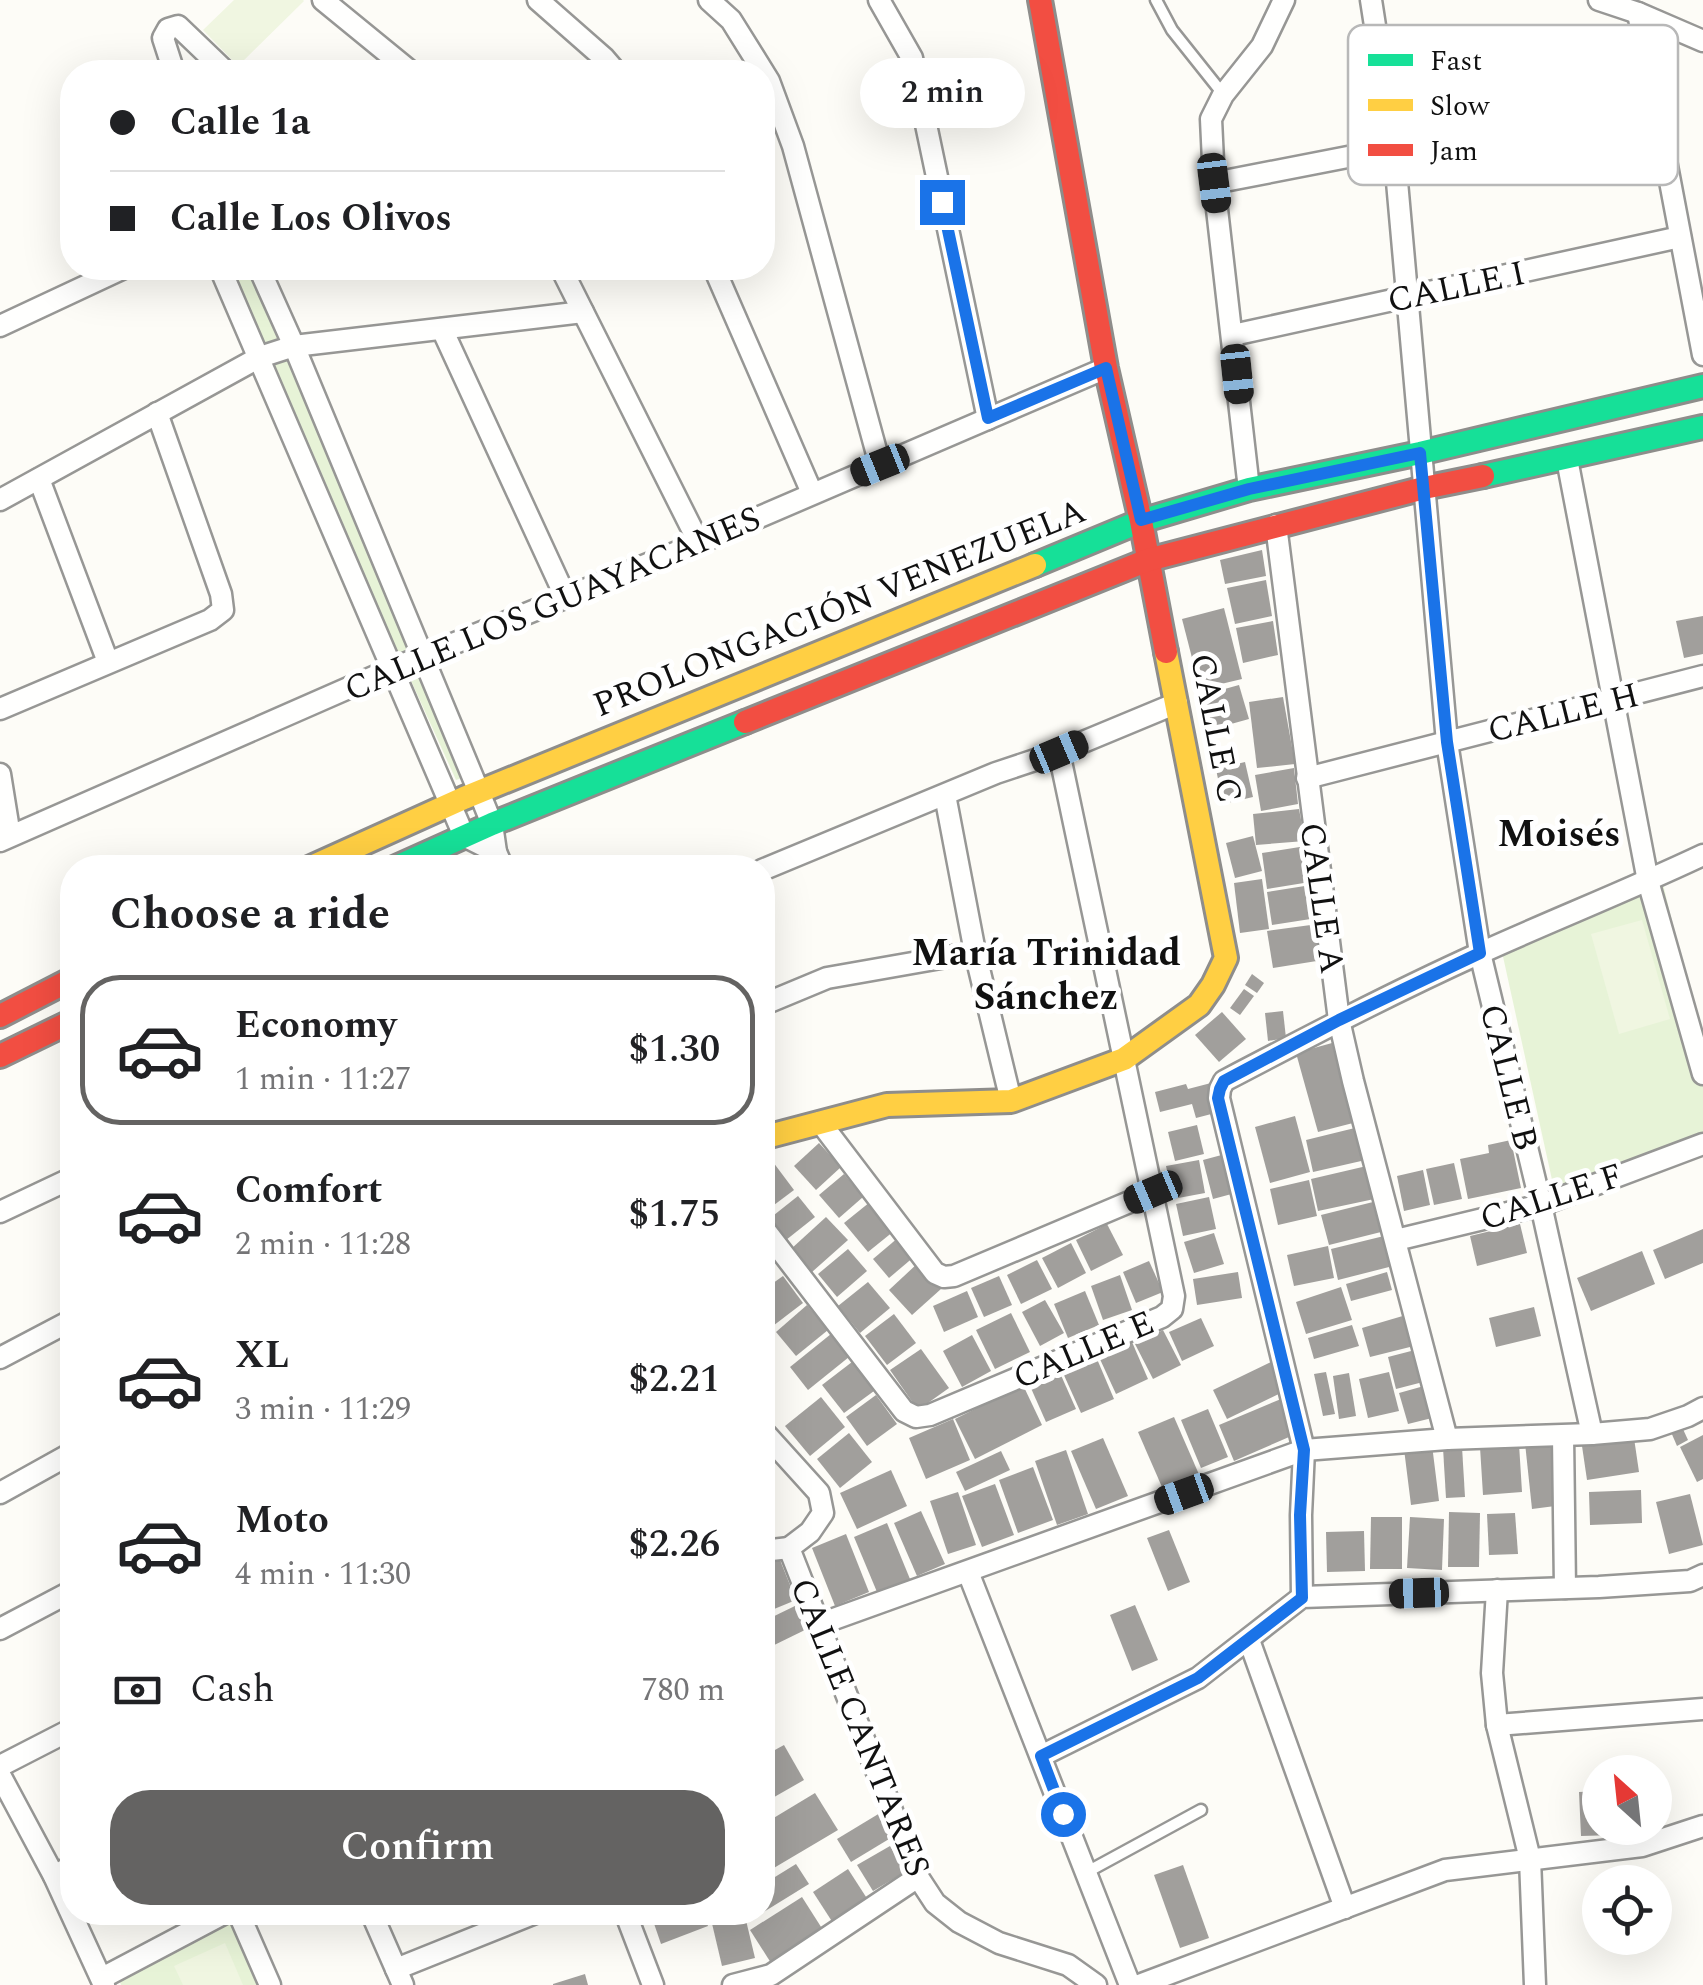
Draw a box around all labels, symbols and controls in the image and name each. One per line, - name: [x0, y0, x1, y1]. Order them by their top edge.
- legend: [1348, 25, 1678, 185]
- text: Fast: [1430, 40, 1482, 83]
- callout: 2 min: [860, 57, 1024, 127]
- text: 2 min: [901, 68, 984, 117]
- text: Slow: [1430, 85, 1490, 128]
- text: Calle 1a: [170, 94, 311, 152]
- text: Jam: [1430, 130, 1478, 173]
- car: [1195, 151, 1233, 215]
- route end: [920, 180, 965, 225]
- text: Calle Los Olivos: [170, 190, 452, 248]
- street label: CALLE I: [1382, 247, 1530, 328]
- car: [1219, 343, 1255, 405]
- car: [847, 440, 913, 490]
- street label: PROLONGACIÓN VENEZUELA: [585, 485, 1094, 732]
- street label: CALLE LOS GUAYACANES: [336, 492, 769, 716]
- street label: CALLE C: [1175, 649, 1256, 808]
- street label: CALLE H: [1482, 669, 1645, 758]
- car: [1026, 726, 1092, 778]
- district label: Moisés: [1497, 806, 1621, 864]
- street label: CALLE A: [1285, 819, 1358, 977]
- text: Choose a ride: [110, 880, 390, 949]
- district label: María Trinidad Sánchez: [911, 925, 1181, 1027]
- text: Economy: [235, 997, 396, 1055]
- street label: CALLE B: [1465, 999, 1552, 1156]
- icon: car: [115, 1005, 205, 1095]
- text: $1.30: [629, 1021, 720, 1079]
- text: 1 min · 11:27: [235, 1055, 411, 1104]
- street label: CALLE F: [1473, 1149, 1630, 1245]
- text: Comfort: [235, 1162, 382, 1220]
- car: [1120, 1166, 1186, 1218]
- icon: car: [115, 1170, 205, 1260]
- text: $1.75: [629, 1186, 720, 1244]
- text: 2 min · 11:28: [235, 1220, 411, 1269]
- street label: CALLE E: [1005, 1297, 1162, 1404]
- text: XL: [235, 1327, 289, 1385]
- icon: car: [115, 1335, 205, 1425]
- text: $2.21: [629, 1351, 720, 1409]
- text: 3 min · 11:29: [235, 1385, 411, 1434]
- car: [1151, 1470, 1217, 1518]
- text: Moto: [235, 1492, 329, 1550]
- icon: car: [115, 1500, 205, 1590]
- text: $2.26: [629, 1516, 720, 1574]
- text: 4 min · 11:30: [235, 1550, 411, 1599]
- street label: CALLE CANTARES: [775, 1570, 944, 1885]
- car: [1388, 1577, 1450, 1609]
- text: Cash: [190, 1661, 275, 1719]
- icon: cash: [110, 1663, 165, 1718]
- text: 780 m: [641, 1666, 725, 1715]
- north arrow: [1582, 1755, 1672, 1845]
- map controls: [1582, 1755, 1672, 1955]
- button: Confirm: [110, 1790, 725, 1905]
- route start: [1041, 1792, 1086, 1837]
- button: locate: [1582, 1865, 1672, 1955]

